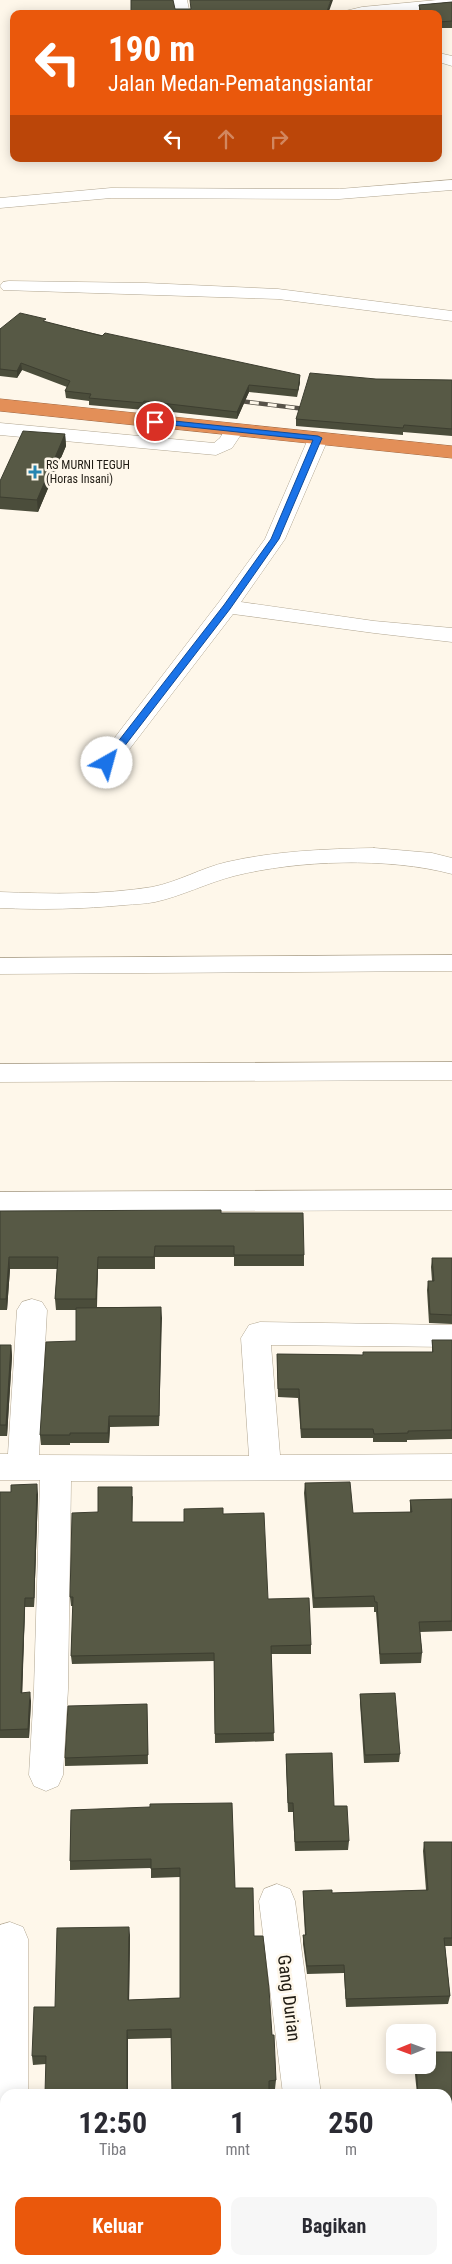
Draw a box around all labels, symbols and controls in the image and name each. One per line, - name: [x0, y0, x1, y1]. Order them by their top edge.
- text: 190 m: [108, 29, 195, 70]
- icon: left: [25, 30, 90, 95]
- text: Jalan Medan-Pematangsiantar: [108, 71, 373, 96]
- icon: left: [159, 125, 187, 153]
- icon: ahead: [212, 125, 240, 153]
- icon: right: [265, 125, 293, 153]
- pin: [134, 401, 176, 443]
- icon: arrive: [141, 408, 169, 436]
- place label: RS MURNI TEGUH (Horas Insani): [46, 458, 130, 486]
- marker: RS MURNI TEGUH (Horas Insani): [28, 465, 42, 479]
- position arrow: [80, 736, 132, 788]
- street label: Gang Durian: [274, 1954, 305, 2042]
- north arrow: [386, 2024, 436, 2074]
- map controls: [386, 2024, 436, 2074]
- text: 12:50: [78, 2105, 147, 2140]
- text: 1: [230, 2105, 245, 2140]
- text: 250: [328, 2105, 374, 2140]
- text: Tiba: [99, 2140, 126, 2159]
- text: mnt: [225, 2140, 250, 2159]
- text: m: [345, 2140, 357, 2159]
- button: Keluar: [15, 2197, 221, 2255]
- button: Bagikan: [231, 2197, 437, 2255]

